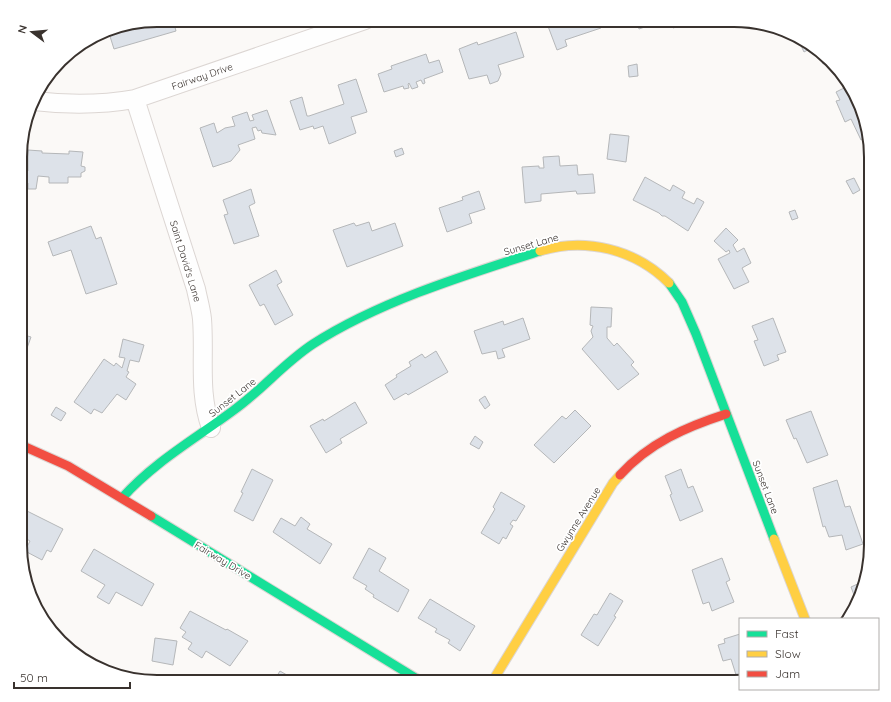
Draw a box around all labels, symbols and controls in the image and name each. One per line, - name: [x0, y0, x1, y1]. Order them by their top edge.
- north arrow: [12, 12, 52, 52]
- text: N: [15, 23, 30, 35]
- street label: Fairway Drive: [170, 60, 235, 93]
- street label: Saint David's Lane: [167, 219, 204, 304]
- street label: Sunset Lane: [502, 230, 560, 258]
- street label: Sunset Lane: [206, 375, 259, 420]
- street label: Sunset Lane: [749, 459, 782, 516]
- street label: Gwynne Avenue: [553, 484, 604, 554]
- street label: Fairway Drive: [192, 538, 254, 583]
- legend: [739, 618, 879, 690]
- text: Fast: [775, 626, 799, 641]
- text: Slow: [775, 646, 801, 661]
- scale bar: [14, 664, 130, 690]
- text: Jam: [775, 666, 800, 681]
- text: 50 m: [20, 670, 48, 685]

